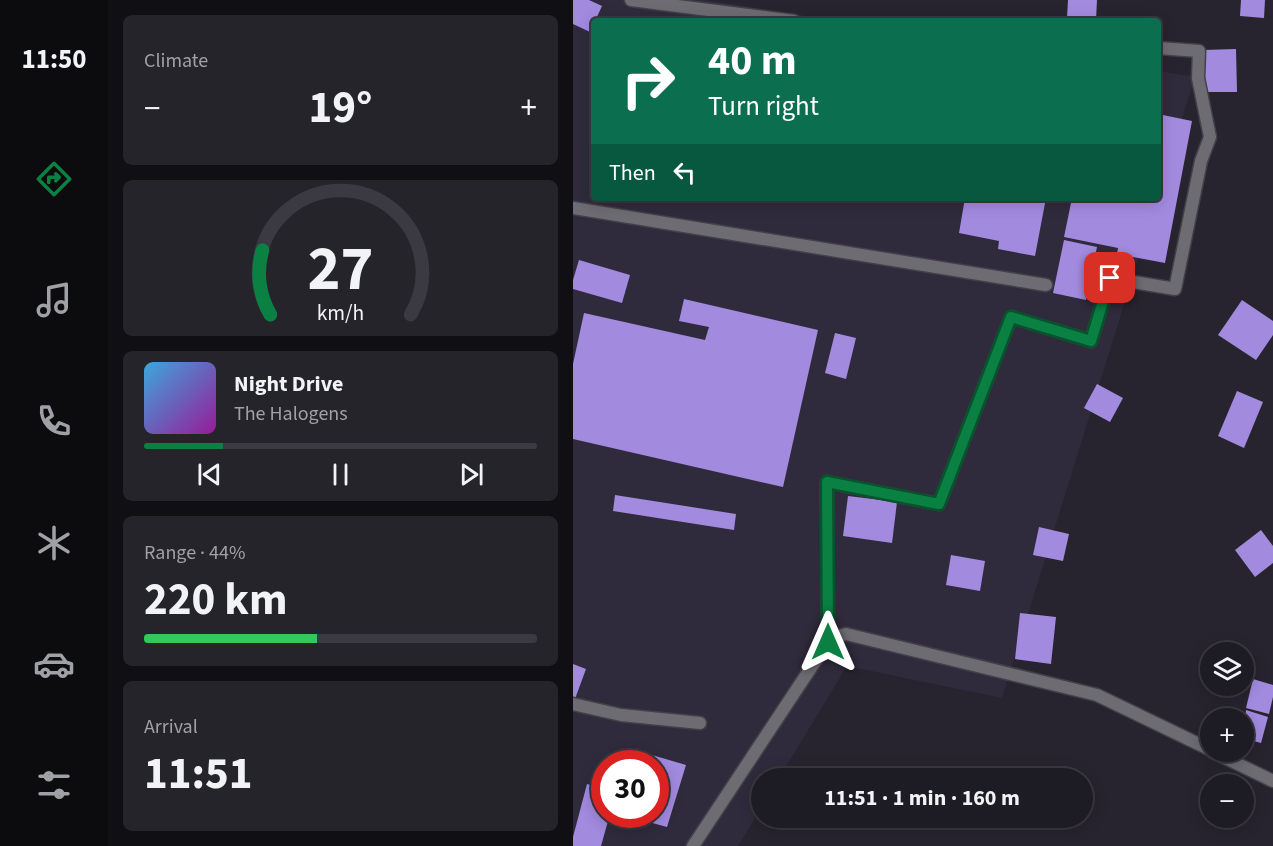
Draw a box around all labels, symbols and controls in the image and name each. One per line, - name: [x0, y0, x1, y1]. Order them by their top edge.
- text: 40 m: [708, 31, 797, 91]
- text: 11:50: [21, 40, 87, 79]
- icon: right: [609, 42, 687, 120]
- text: Climate: [144, 47, 208, 75]
- text: 19°: [309, 76, 372, 140]
- text: −: [144, 85, 160, 132]
- text: +: [521, 85, 537, 132]
- text: Turn right: [708, 87, 819, 126]
- icon: left: [668, 156, 701, 189]
- text: Then: [609, 157, 656, 189]
- icon: directions: [33, 158, 75, 200]
- text: 27: [308, 225, 373, 314]
- pin: [1084, 252, 1135, 303]
- icon: arrive: [1093, 261, 1126, 294]
- icon: music: [33, 279, 75, 321]
- text: km/h: [317, 298, 364, 329]
- text: Night Drive: [234, 368, 343, 400]
- icon: phone: [33, 400, 75, 442]
- text: The Halogens: [234, 400, 348, 428]
- icon: previous: [193, 458, 226, 491]
- icon: pause: [324, 458, 357, 491]
- icon: next: [455, 458, 488, 491]
- icon: climate: [33, 522, 75, 564]
- text: Range · 44%: [144, 539, 245, 567]
- text: 220 km: [144, 568, 288, 632]
- position arrow: [796, 610, 860, 674]
- map controls: [1200, 642, 1254, 828]
- button: layers: [1200, 642, 1254, 696]
- icon: car: [33, 643, 75, 685]
- button: +: [1200, 708, 1254, 762]
- text: Arrival: [144, 713, 198, 741]
- text: 11:51: [144, 742, 253, 806]
- speed limit sign: 30: [591, 750, 669, 828]
- icon: filters: [33, 764, 75, 806]
- button: −: [1200, 774, 1254, 828]
- text: 11:51 · 1 min · 160 m: [824, 782, 1020, 814]

